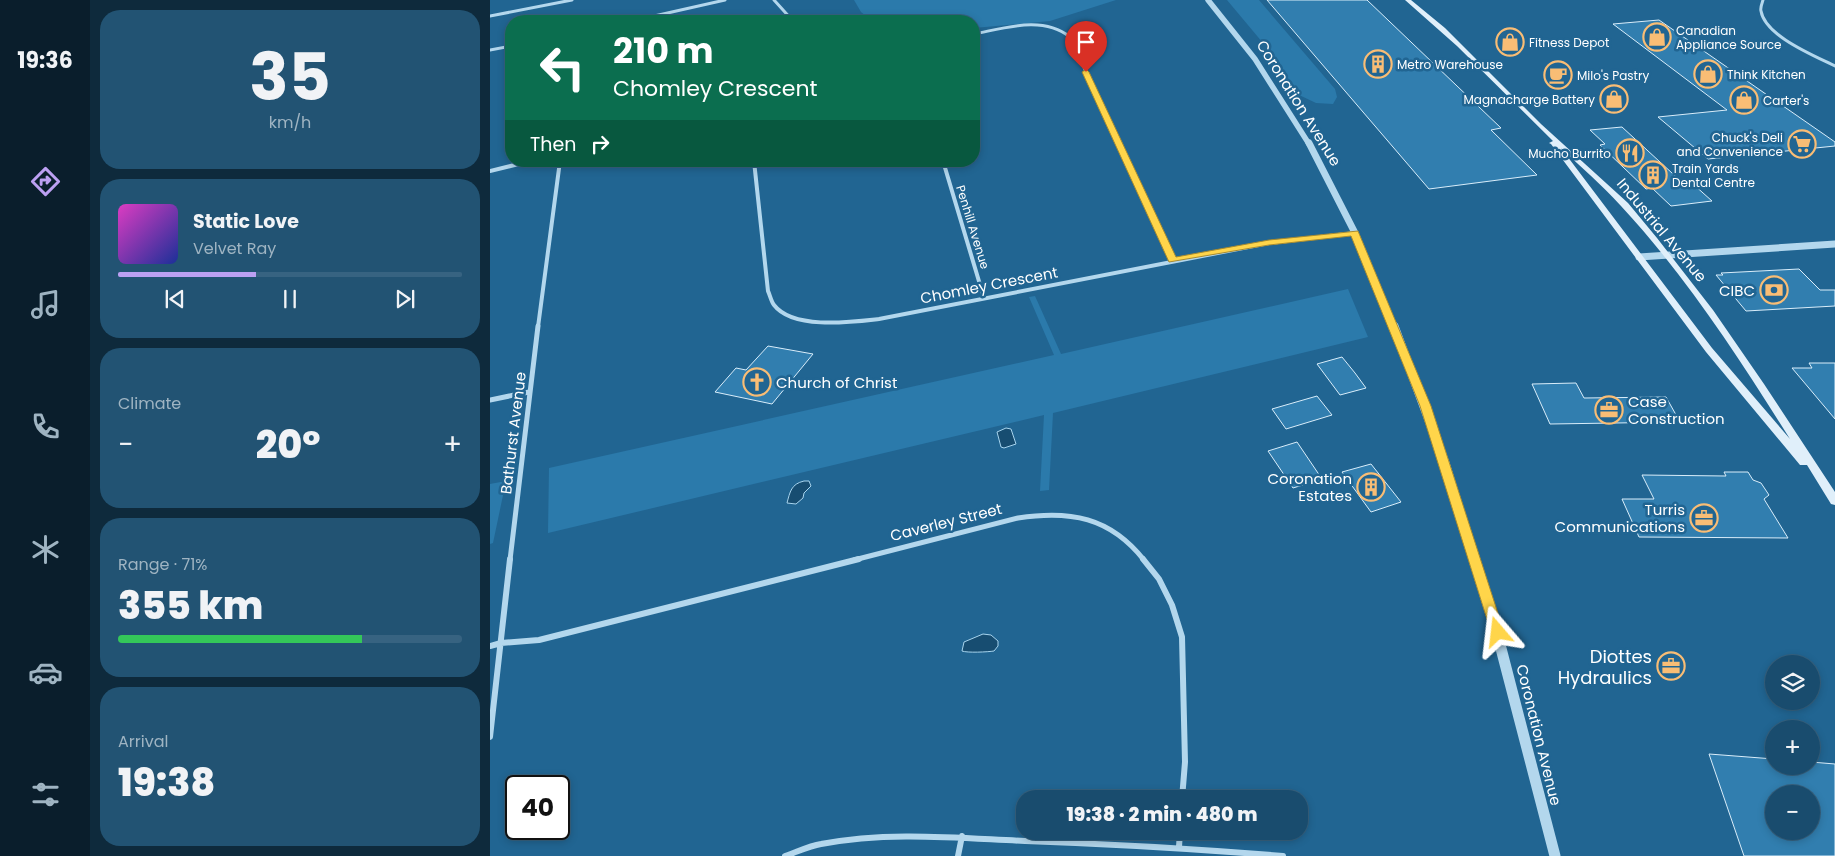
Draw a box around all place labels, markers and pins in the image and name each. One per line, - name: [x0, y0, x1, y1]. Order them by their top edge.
- pin: [1065, 21, 1107, 72]
- shop icon: Canadian Appliance Source: [1642, 22, 1672, 52]
- place label: Canadian Appliance Source: [1676, 22, 1782, 53]
- shop icon: Fitness Depot: [1495, 27, 1525, 57]
- place label: Fitness Depot: [1529, 34, 1609, 51]
- building icon: Metro Warehouse: [1363, 49, 1393, 79]
- place label: Metro Warehouse: [1397, 56, 1503, 73]
- shop icon: Think Kitchen: [1693, 59, 1723, 89]
- cafe icon: Milo's Pastry: [1543, 60, 1573, 90]
- place label: Think Kitchen: [1727, 66, 1806, 83]
- place label: Milo's Pastry: [1577, 67, 1649, 84]
- shop icon: Magnacharge Battery: [1599, 84, 1629, 114]
- shop icon: Carter's: [1729, 85, 1759, 115]
- place label: Magnacharge Battery: [1463, 91, 1595, 108]
- place label: Carter's: [1763, 92, 1809, 109]
- place label: Chuck's Deli and Convenience: [1677, 129, 1783, 160]
- supermarket icon: Chuck's Deli and Convenience: [1787, 129, 1817, 159]
- restaurant icon: Mucho Burrito: [1615, 138, 1645, 168]
- place label: Mucho Burrito: [1528, 145, 1611, 162]
- building icon: Train Yards Dental Centre: [1638, 160, 1668, 190]
- place label: Train Yards Dental Centre: [1672, 160, 1755, 191]
- bank icon: CIBC: [1759, 275, 1789, 305]
- place label: CIBC: [1719, 280, 1755, 301]
- church icon: Church of Christ: [742, 367, 772, 397]
- place label: Church of Christ: [776, 372, 897, 393]
- place label: Case Construction: [1628, 391, 1725, 429]
- office icon: Case Construction: [1594, 395, 1624, 425]
- place label: Coronation Estates: [1268, 468, 1352, 506]
- building icon: Coronation Estates: [1356, 472, 1386, 502]
- place label: Turris Communications: [1555, 499, 1685, 537]
- office icon: Turris Communications: [1689, 503, 1719, 533]
- place label: Diottes Hydraulics: [1558, 644, 1652, 690]
- office icon: Diottes Hydraulics: [1656, 651, 1686, 681]

